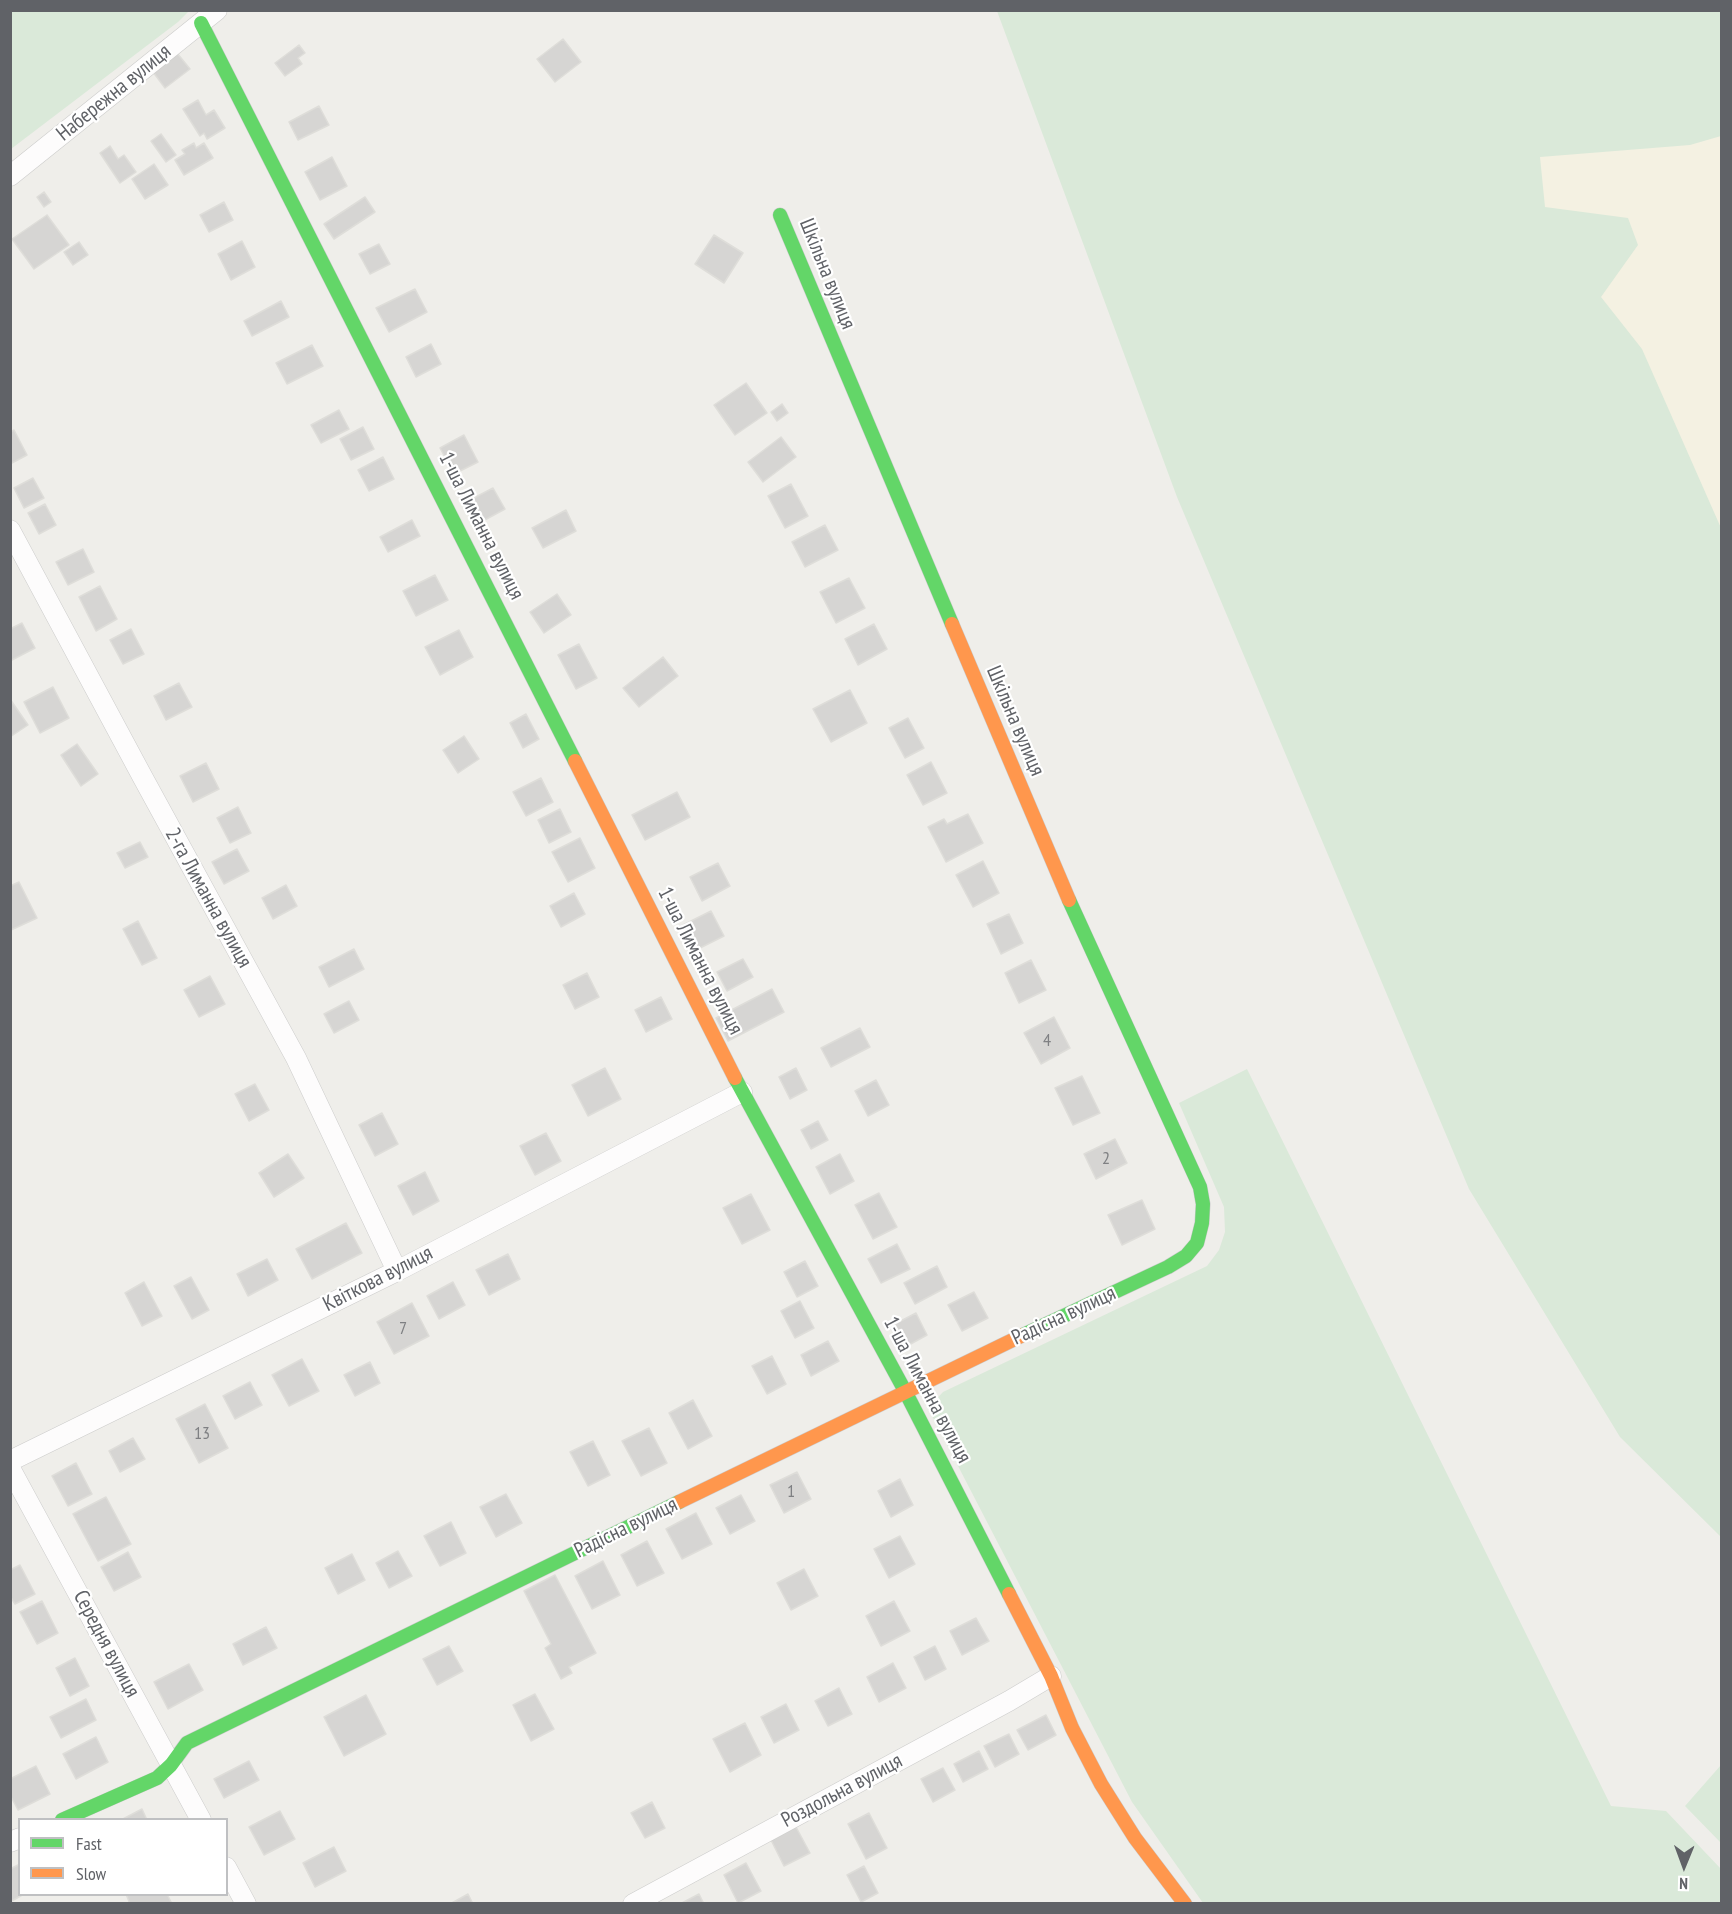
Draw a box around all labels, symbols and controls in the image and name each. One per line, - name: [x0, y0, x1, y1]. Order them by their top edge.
- street label: Набережна вулиця: [52, 39, 176, 147]
- street label: Шкільна вулиця: [793, 215, 861, 333]
- street label: 1-ша Лиманна вулиця: [433, 448, 529, 604]
- street label: Шкільна вулиця: [981, 662, 1049, 780]
- street label: 2-га Лиманна вулиця: [159, 824, 257, 972]
- street label: 1-ша Лиманна вулиця: [652, 883, 748, 1039]
- house number: 4: [1043, 1030, 1051, 1052]
- house number: 2: [1102, 1148, 1110, 1170]
- street label: Квіткова вулиця: [319, 1241, 437, 1317]
- street label: Радісна вулиця: [1008, 1281, 1120, 1351]
- street label: 1-ша Лиманна вулиця: [878, 1312, 976, 1468]
- house number: 7: [399, 1318, 407, 1340]
- house number: 13: [194, 1423, 210, 1445]
- house number: 1: [787, 1481, 795, 1503]
- street label: Радісна вулиця: [570, 1492, 682, 1564]
- street label: Середня вулиця: [67, 1586, 145, 1702]
- street label: Роздольна вулиця: [777, 1749, 907, 1833]
- legend: [18, 1818, 228, 1896]
- text: Fast: [76, 1832, 102, 1855]
- north arrow: [1654, 1836, 1714, 1896]
- text: Slow: [76, 1862, 106, 1885]
- text: N: [1679, 1874, 1688, 1894]

